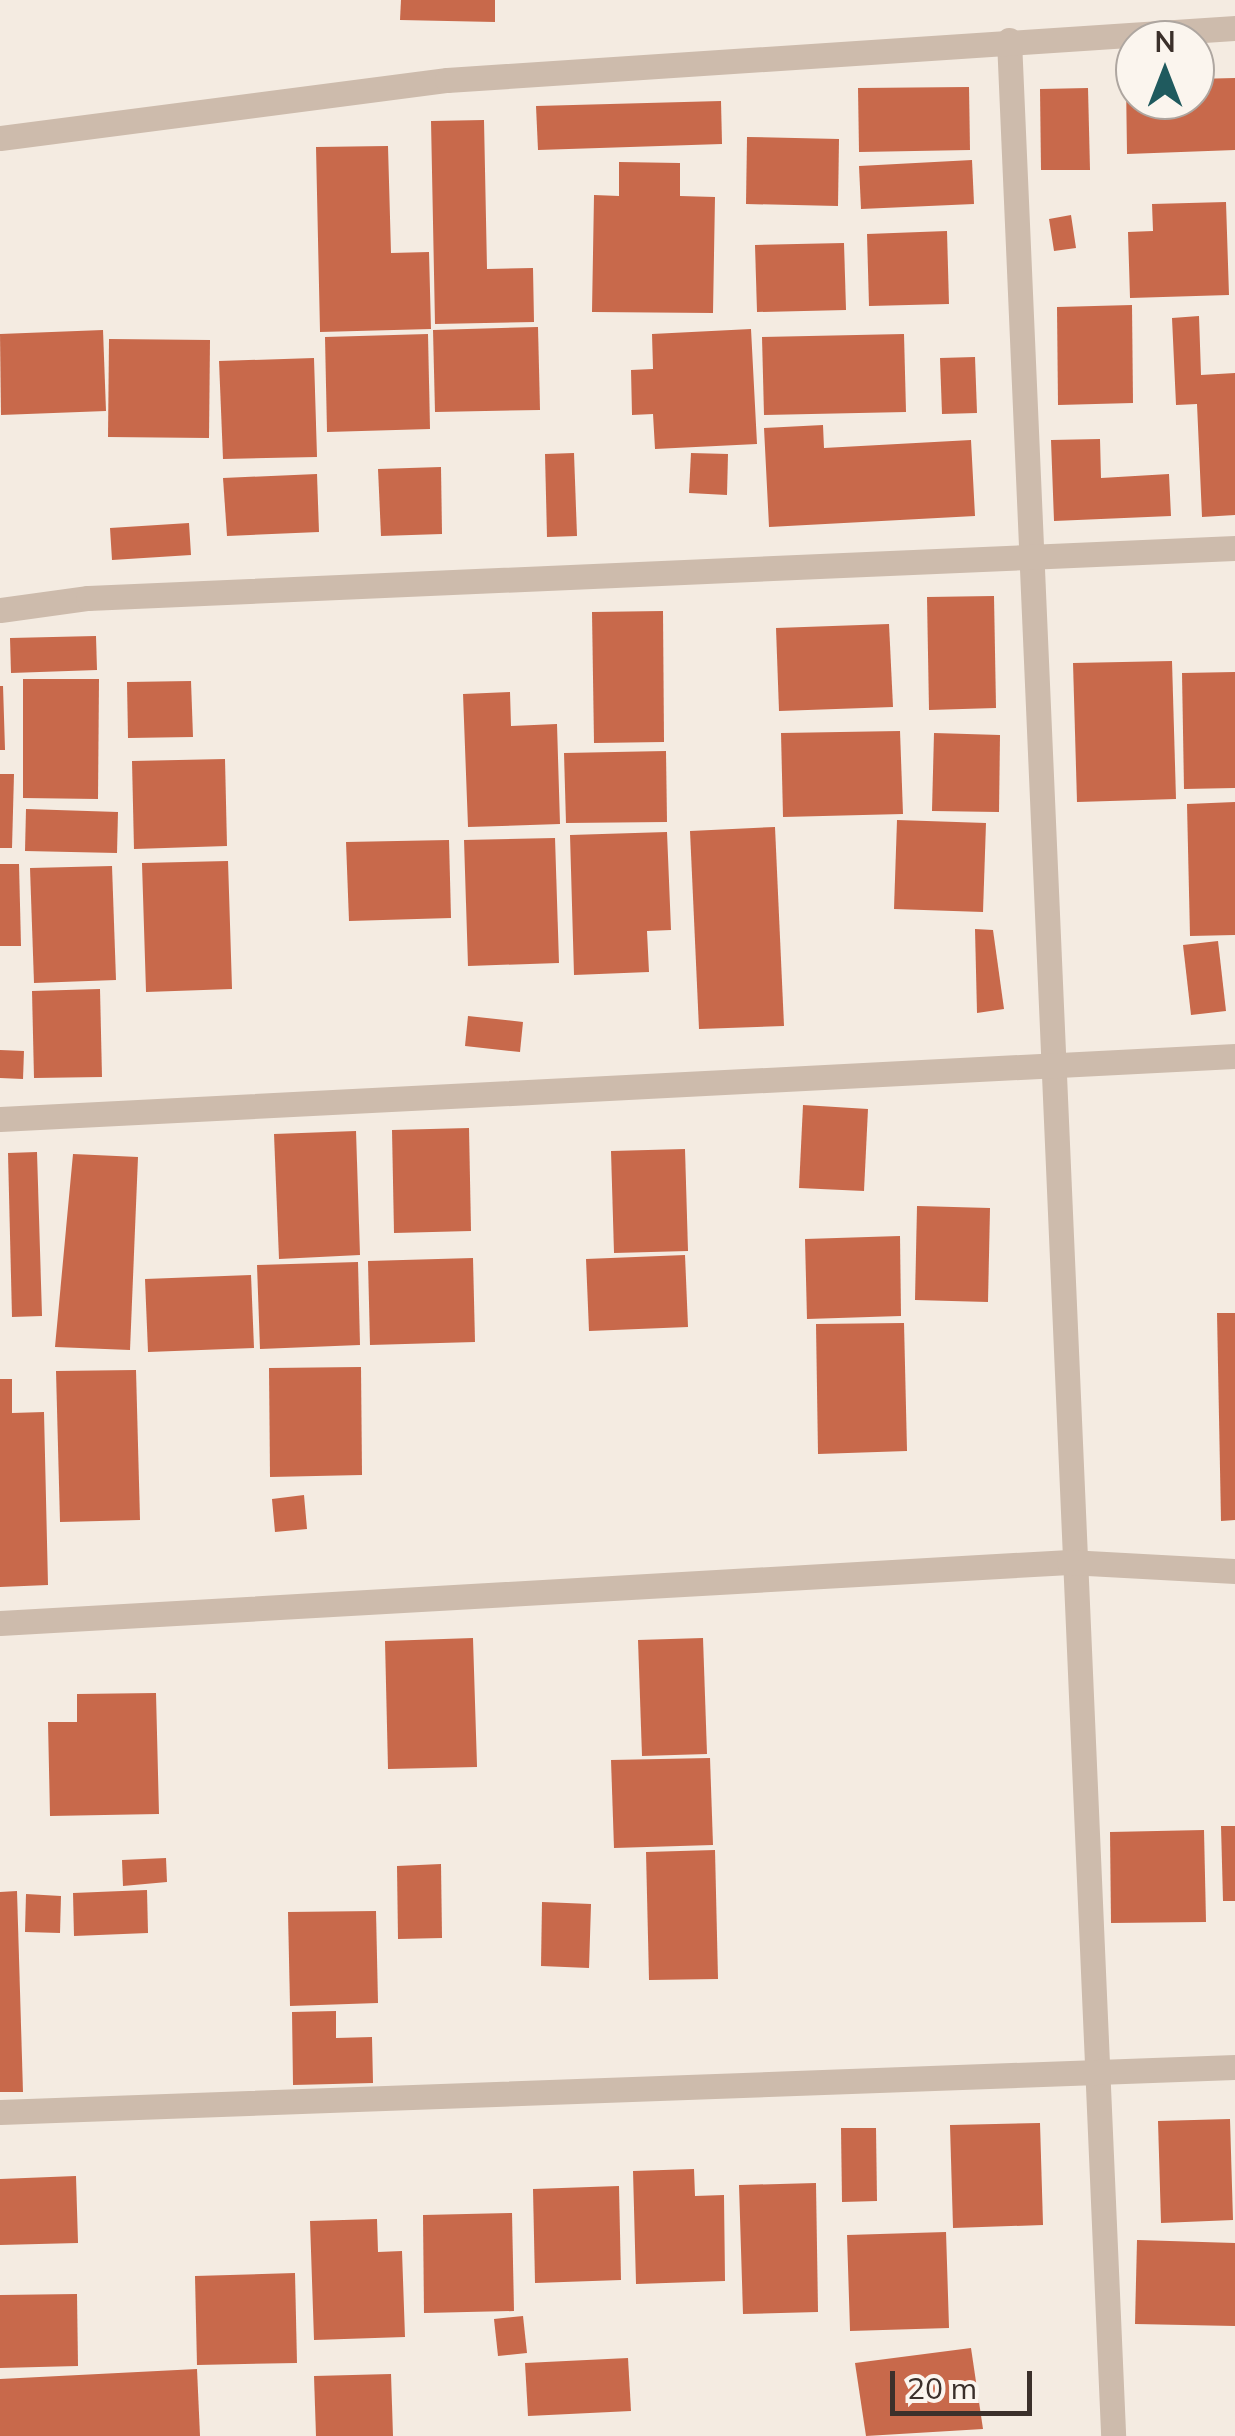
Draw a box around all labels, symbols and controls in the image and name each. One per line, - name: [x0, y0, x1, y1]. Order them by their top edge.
- north arrow: [1115, 20, 1215, 120]
- text: N: [1154, 24, 1176, 59]
- scale bar: [895, 2351, 1038, 2413]
- text: 20 m: [907, 2369, 977, 2407]

